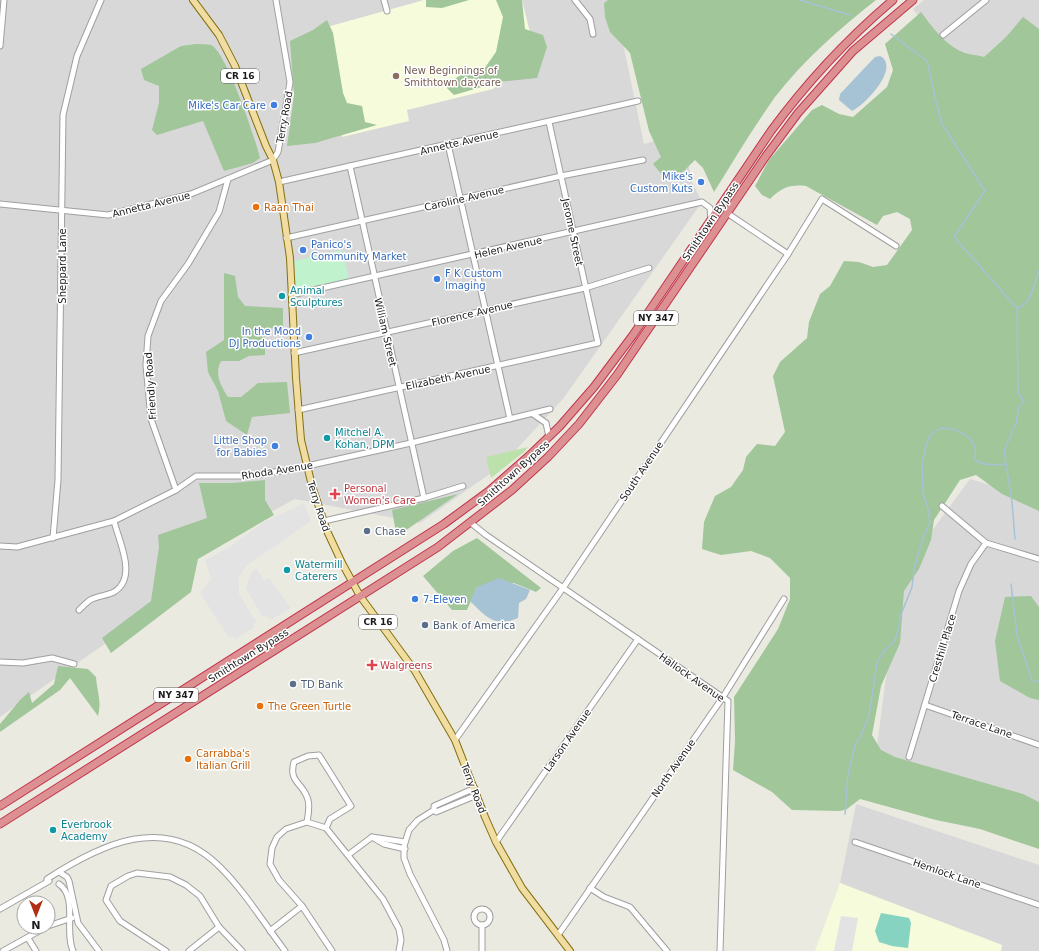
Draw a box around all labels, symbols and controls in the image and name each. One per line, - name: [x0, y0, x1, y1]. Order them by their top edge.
- place label: New Beginnings of Smithtown daycare: [404, 65, 501, 88]
- road number: CR 16: [221, 69, 259, 83]
- marker: New Beginnings of Smithtown daycare: [391, 71, 401, 81]
- street label: Terry Road: [274, 90, 294, 145]
- place label: Mike's Car Care: [188, 100, 266, 111]
- marker: Mike's Car Care: [269, 100, 279, 110]
- street label: Annette Avenue: [419, 128, 499, 157]
- place label: Mike's Custom Kuts: [630, 171, 693, 194]
- marker: Mike's Custom Kuts: [696, 177, 706, 187]
- street label: Smithtown Bypass: [680, 180, 741, 263]
- street label: Caroline Avenue: [423, 184, 505, 213]
- street label: Annetta Avenue: [111, 189, 191, 219]
- street label: Jerome Street: [560, 196, 585, 267]
- marker: Raan Thai: [251, 202, 261, 212]
- place label: Raan Thai: [264, 202, 314, 213]
- street label: Sheppard Lane: [57, 228, 68, 304]
- street label: Helen Avenue: [473, 234, 543, 261]
- place label: Panico's Community Market: [311, 239, 407, 262]
- marker: Panico's Community Market: [298, 245, 308, 255]
- place label: F K Custom Imaging: [445, 268, 502, 291]
- marker: F K Custom Imaging: [432, 274, 442, 284]
- place label: Animal Sculptures: [290, 285, 343, 308]
- marker: Animal Sculptures: [277, 291, 287, 301]
- street label: William Street: [372, 297, 399, 368]
- street label: Florence Avenue: [430, 299, 514, 328]
- road number: NY 347: [634, 311, 678, 325]
- place label: In the Mood DJ Productions: [229, 326, 301, 349]
- marker: In the Mood DJ Productions: [304, 332, 314, 342]
- street label: Friendly Road: [143, 352, 158, 420]
- street label: Elizabeth Avenue: [405, 363, 491, 392]
- place label: Mitchel A. Kohan, DPM: [335, 427, 395, 450]
- marker: Mitchel A. Kohan, DPM: [322, 433, 332, 443]
- place label: Little Shop for Babies: [214, 435, 267, 458]
- street label: Smithtown Bypass: [475, 438, 551, 508]
- street label: South Avenue: [617, 439, 665, 503]
- marker: Little Shop for Babies: [270, 441, 280, 451]
- street label: Rhoda Avenue: [241, 459, 314, 482]
- street label: Terry Road: [305, 478, 332, 533]
- place label: Personal Women's Care: [344, 483, 416, 506]
- marker: Personal Women's Care: [329, 488, 341, 500]
- marker: Chase: [362, 526, 372, 536]
- place label: Chase: [375, 526, 406, 537]
- place label: Watermill Caterers: [295, 559, 342, 582]
- marker: Watermill Caterers: [282, 565, 292, 575]
- marker: 7-Eleven: [410, 594, 420, 604]
- place label: 7-Eleven: [423, 594, 467, 605]
- street label: Cresthill Place: [927, 613, 958, 684]
- road number: CR 16: [359, 615, 397, 629]
- marker: Bank of America: [420, 620, 430, 630]
- place label: Bank of America: [433, 620, 515, 631]
- street label: Smithtown Bypass: [206, 626, 290, 685]
- street label: Hallock Avenue: [657, 651, 726, 704]
- marker: Walgreens: [367, 660, 377, 670]
- place label: Walgreens: [380, 660, 432, 671]
- marker: TD Bank: [288, 679, 298, 689]
- place label: TD Bank: [300, 679, 343, 690]
- road number: NY 347: [154, 688, 198, 702]
- marker: The Green Turtle: [255, 701, 265, 711]
- place label: The Green Turtle: [267, 701, 351, 712]
- street label: Larson Avenue: [542, 707, 593, 774]
- street label: Terrace Lane: [949, 709, 1014, 740]
- street label: North Avenue: [649, 737, 698, 799]
- place label: Carrabba's Italian Grill: [196, 748, 250, 771]
- marker: Carrabba's Italian Grill: [183, 754, 193, 764]
- street label: Terry Road: [459, 761, 488, 815]
- place label: Everbrook Academy: [61, 819, 112, 842]
- marker: Everbrook Academy: [48, 825, 58, 835]
- street label: Hemlock Lane: [911, 857, 982, 890]
- north arrow: [16, 895, 56, 935]
- text: N: [31, 918, 41, 931]

